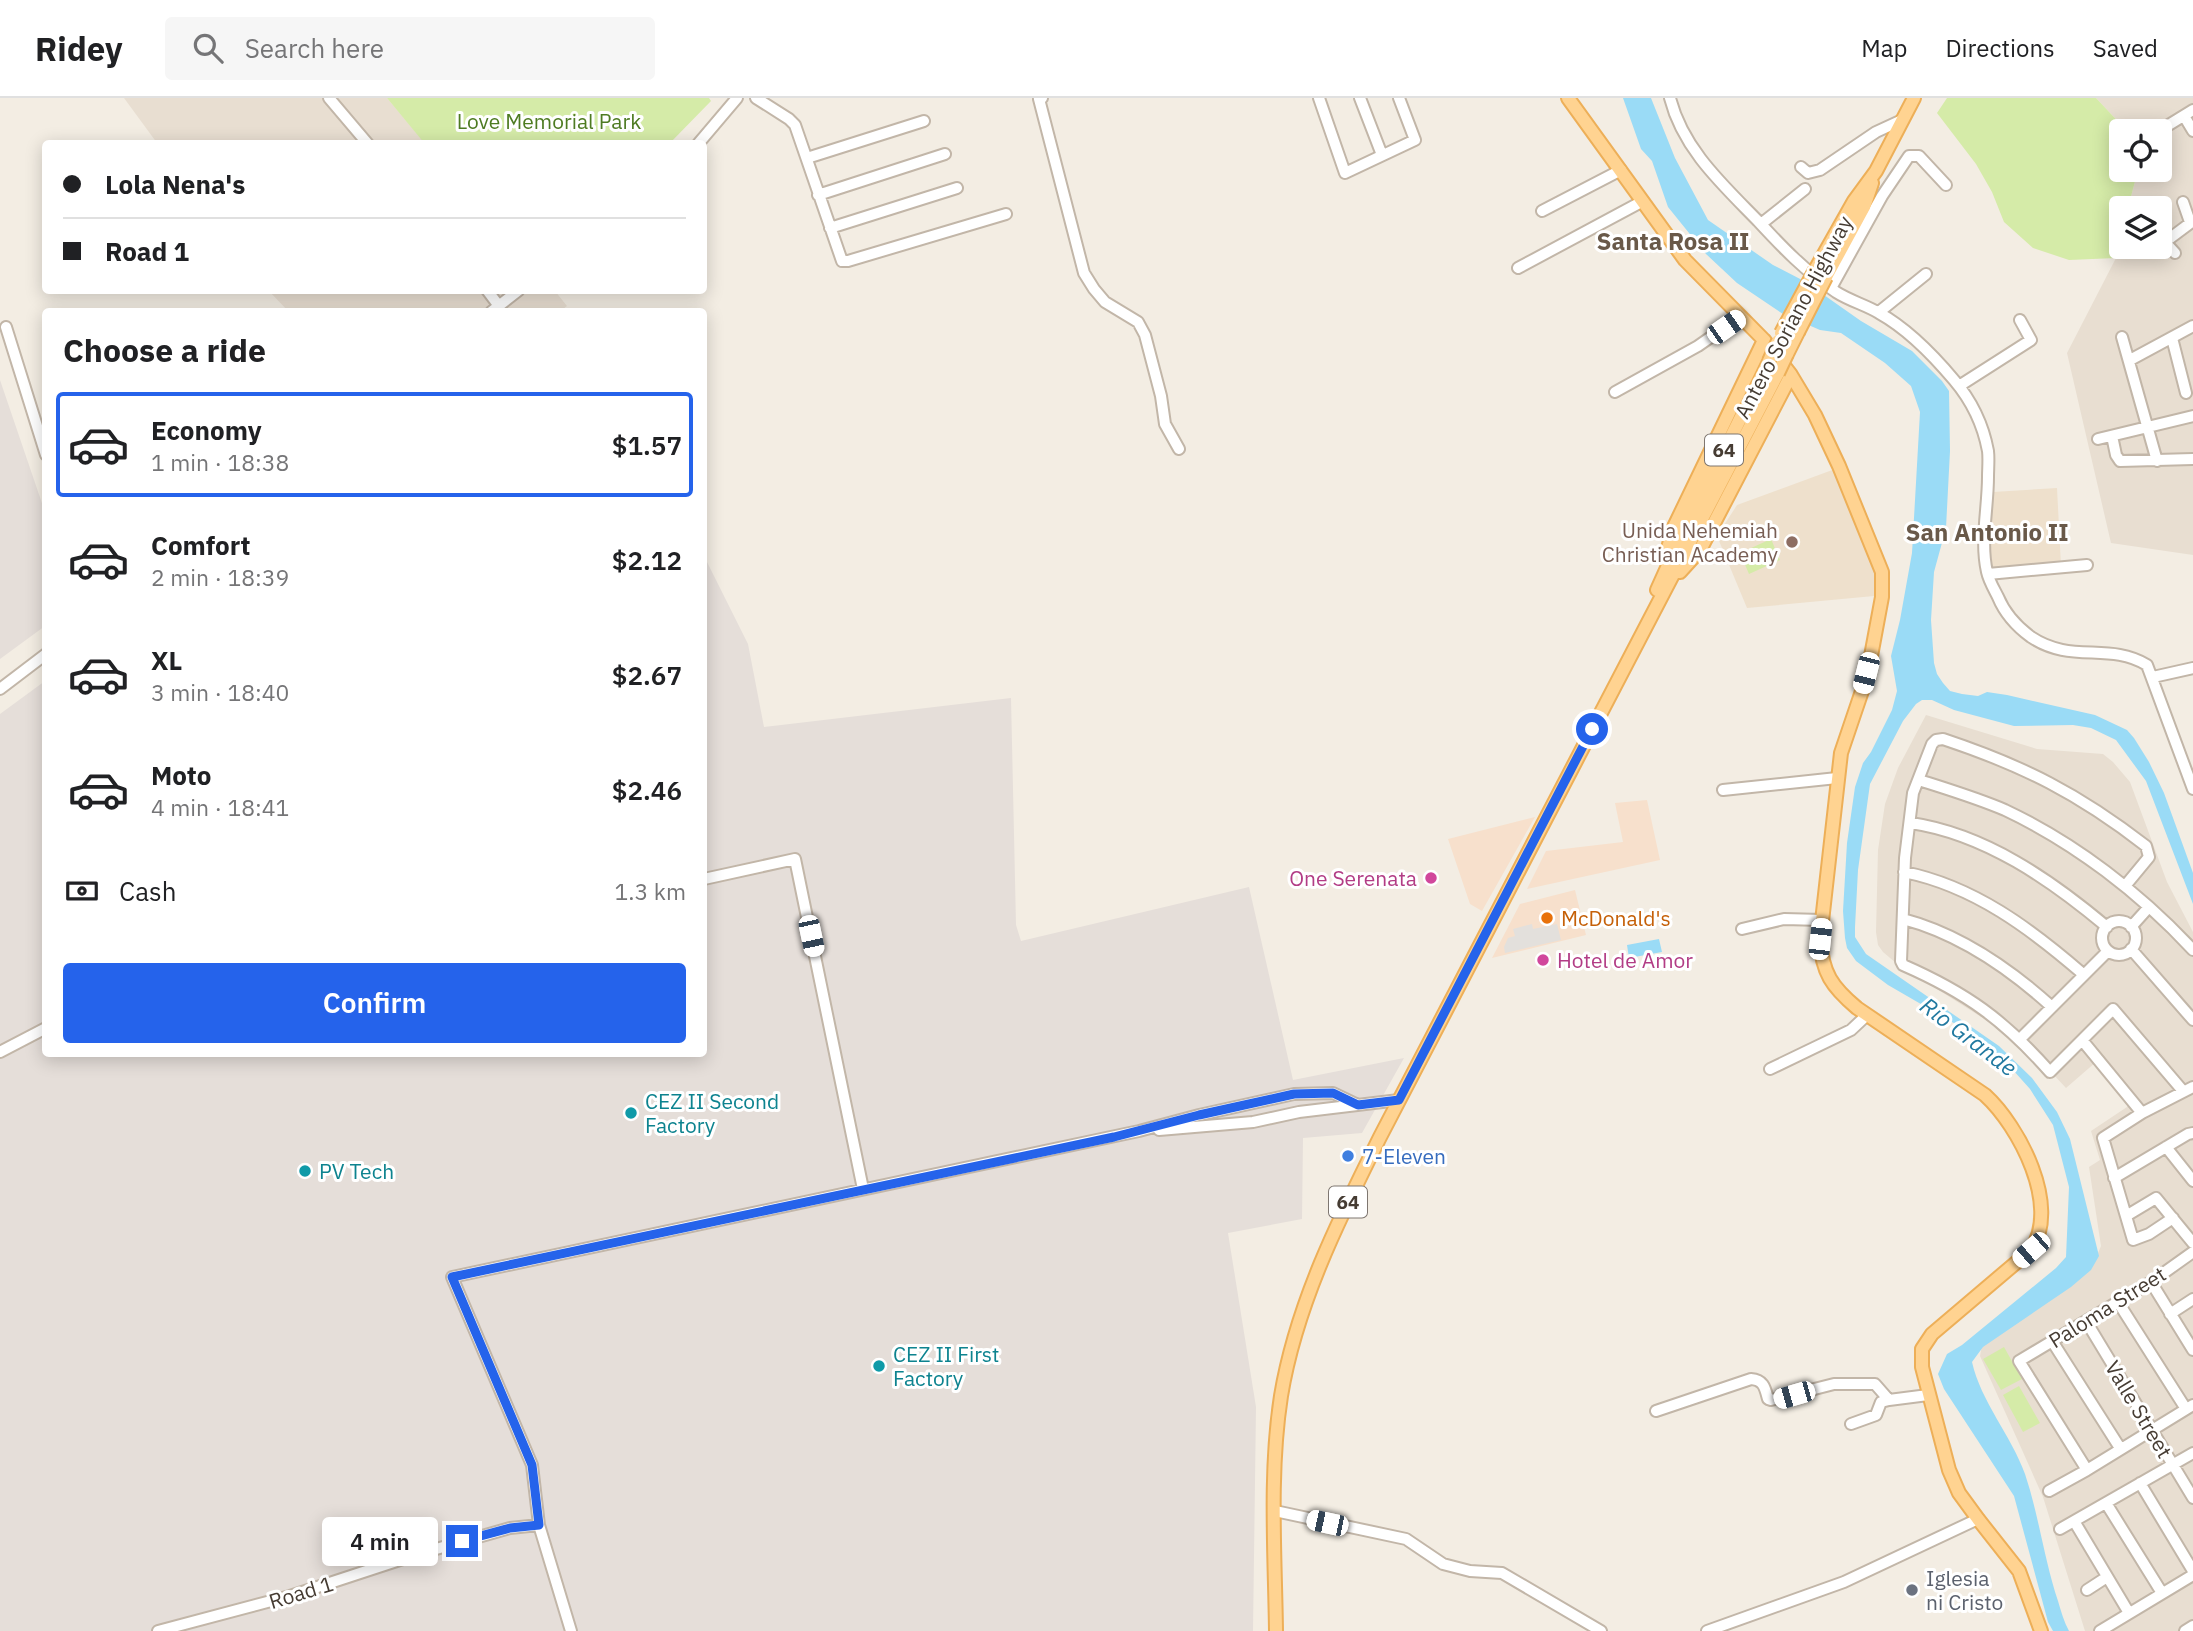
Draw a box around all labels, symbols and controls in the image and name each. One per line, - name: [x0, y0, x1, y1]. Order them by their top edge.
- search box: [165, 17, 655, 80]
- text: Ridey: [35, 27, 123, 70]
- icon: search: [189, 29, 227, 67]
- text: Search here: [245, 31, 384, 65]
- text: Map: [1861, 32, 1907, 64]
- text: Directions: [1945, 32, 2055, 64]
- text: Saved: [2093, 32, 2158, 64]
- park label: Love Memorial Park: [457, 107, 641, 135]
- map controls: [2109, 119, 2172, 259]
- button: locate: [2109, 119, 2172, 182]
- text: Lola Nena's: [105, 167, 245, 201]
- button: layers: [2109, 196, 2172, 259]
- street label: Antero Soriano Highway: [1728, 210, 1859, 423]
- district label: Santa Rosa II: [1597, 225, 1749, 257]
- text: Road 1: [105, 234, 189, 268]
- car: [1703, 306, 1750, 348]
- text: Choose a ride: [63, 329, 266, 371]
- icon: car: [67, 413, 130, 476]
- text: Economy: [151, 413, 262, 447]
- text: $1.57: [612, 428, 682, 462]
- road number: 64: [1705, 434, 1743, 466]
- text: 1 min · 18:38: [151, 447, 289, 477]
- place label: Unida Nehemiah Christian Academy: [1602, 516, 1779, 568]
- district label: San Antonio II: [1905, 516, 2069, 548]
- icon: car: [67, 528, 130, 591]
- text: Comfort: [151, 528, 250, 562]
- marker: Unida Nehemiah Christian Academy: [1784, 534, 1800, 550]
- text: $2.12: [612, 543, 682, 577]
- text: 2 min · 18:39: [151, 562, 289, 592]
- icon: car: [67, 643, 130, 706]
- text: XL: [151, 643, 182, 677]
- car: [1851, 650, 1882, 696]
- text: $2.67: [612, 658, 682, 692]
- text: 3 min · 18:40: [151, 677, 289, 707]
- route start: [1576, 713, 1608, 745]
- icon: car: [67, 758, 130, 821]
- text: Moto: [151, 758, 211, 792]
- text: $2.46: [612, 773, 682, 807]
- text: 4 min · 18:41: [151, 792, 289, 822]
- place label: One Serenata: [1289, 864, 1417, 892]
- marker: One Serenata: [1423, 870, 1439, 886]
- icon: cash: [63, 872, 101, 910]
- text: Cash: [119, 874, 176, 908]
- text: 1.3 km: [615, 876, 686, 906]
- place label: McDonald's: [1561, 904, 1671, 932]
- marker: McDonald's: [1539, 910, 1555, 926]
- car: [797, 913, 826, 959]
- car: [1808, 917, 1833, 961]
- place label: Hotel de Amor: [1557, 946, 1693, 974]
- marker: Hotel de Amor: [1535, 952, 1551, 968]
- button: Confirm: [63, 963, 686, 1043]
- water label: Rio Grande: [1915, 990, 2024, 1082]
- place label: CEZ II Second Factory: [645, 1087, 779, 1139]
- marker: CEZ II Second Factory: [623, 1105, 639, 1121]
- place label: 7-Eleven: [1362, 1142, 1446, 1170]
- marker: 7-Eleven: [1340, 1148, 1356, 1164]
- place label: PV Tech: [319, 1157, 394, 1185]
- marker: PV Tech: [297, 1163, 313, 1179]
- road number: 64: [1329, 1186, 1367, 1218]
- car: [2009, 1228, 2054, 1272]
- street label: Paloma Street: [2043, 1260, 2171, 1354]
- place label: CEZ II First Factory: [893, 1340, 999, 1392]
- street label: Valle Street: [2099, 1355, 2179, 1463]
- marker: CEZ II First Factory: [871, 1358, 887, 1374]
- car: [1771, 1379, 1818, 1411]
- car: [1305, 1508, 1350, 1538]
- callout: 4 min: [322, 1516, 438, 1566]
- route end: [446, 1525, 478, 1557]
- text: 4 min: [350, 1526, 410, 1556]
- place label: Iglesia ni Cristo: [1926, 1564, 2003, 1616]
- street label: Road 1: [265, 1569, 337, 1615]
- marker: Iglesia ni Cristo: [1904, 1582, 1920, 1598]

